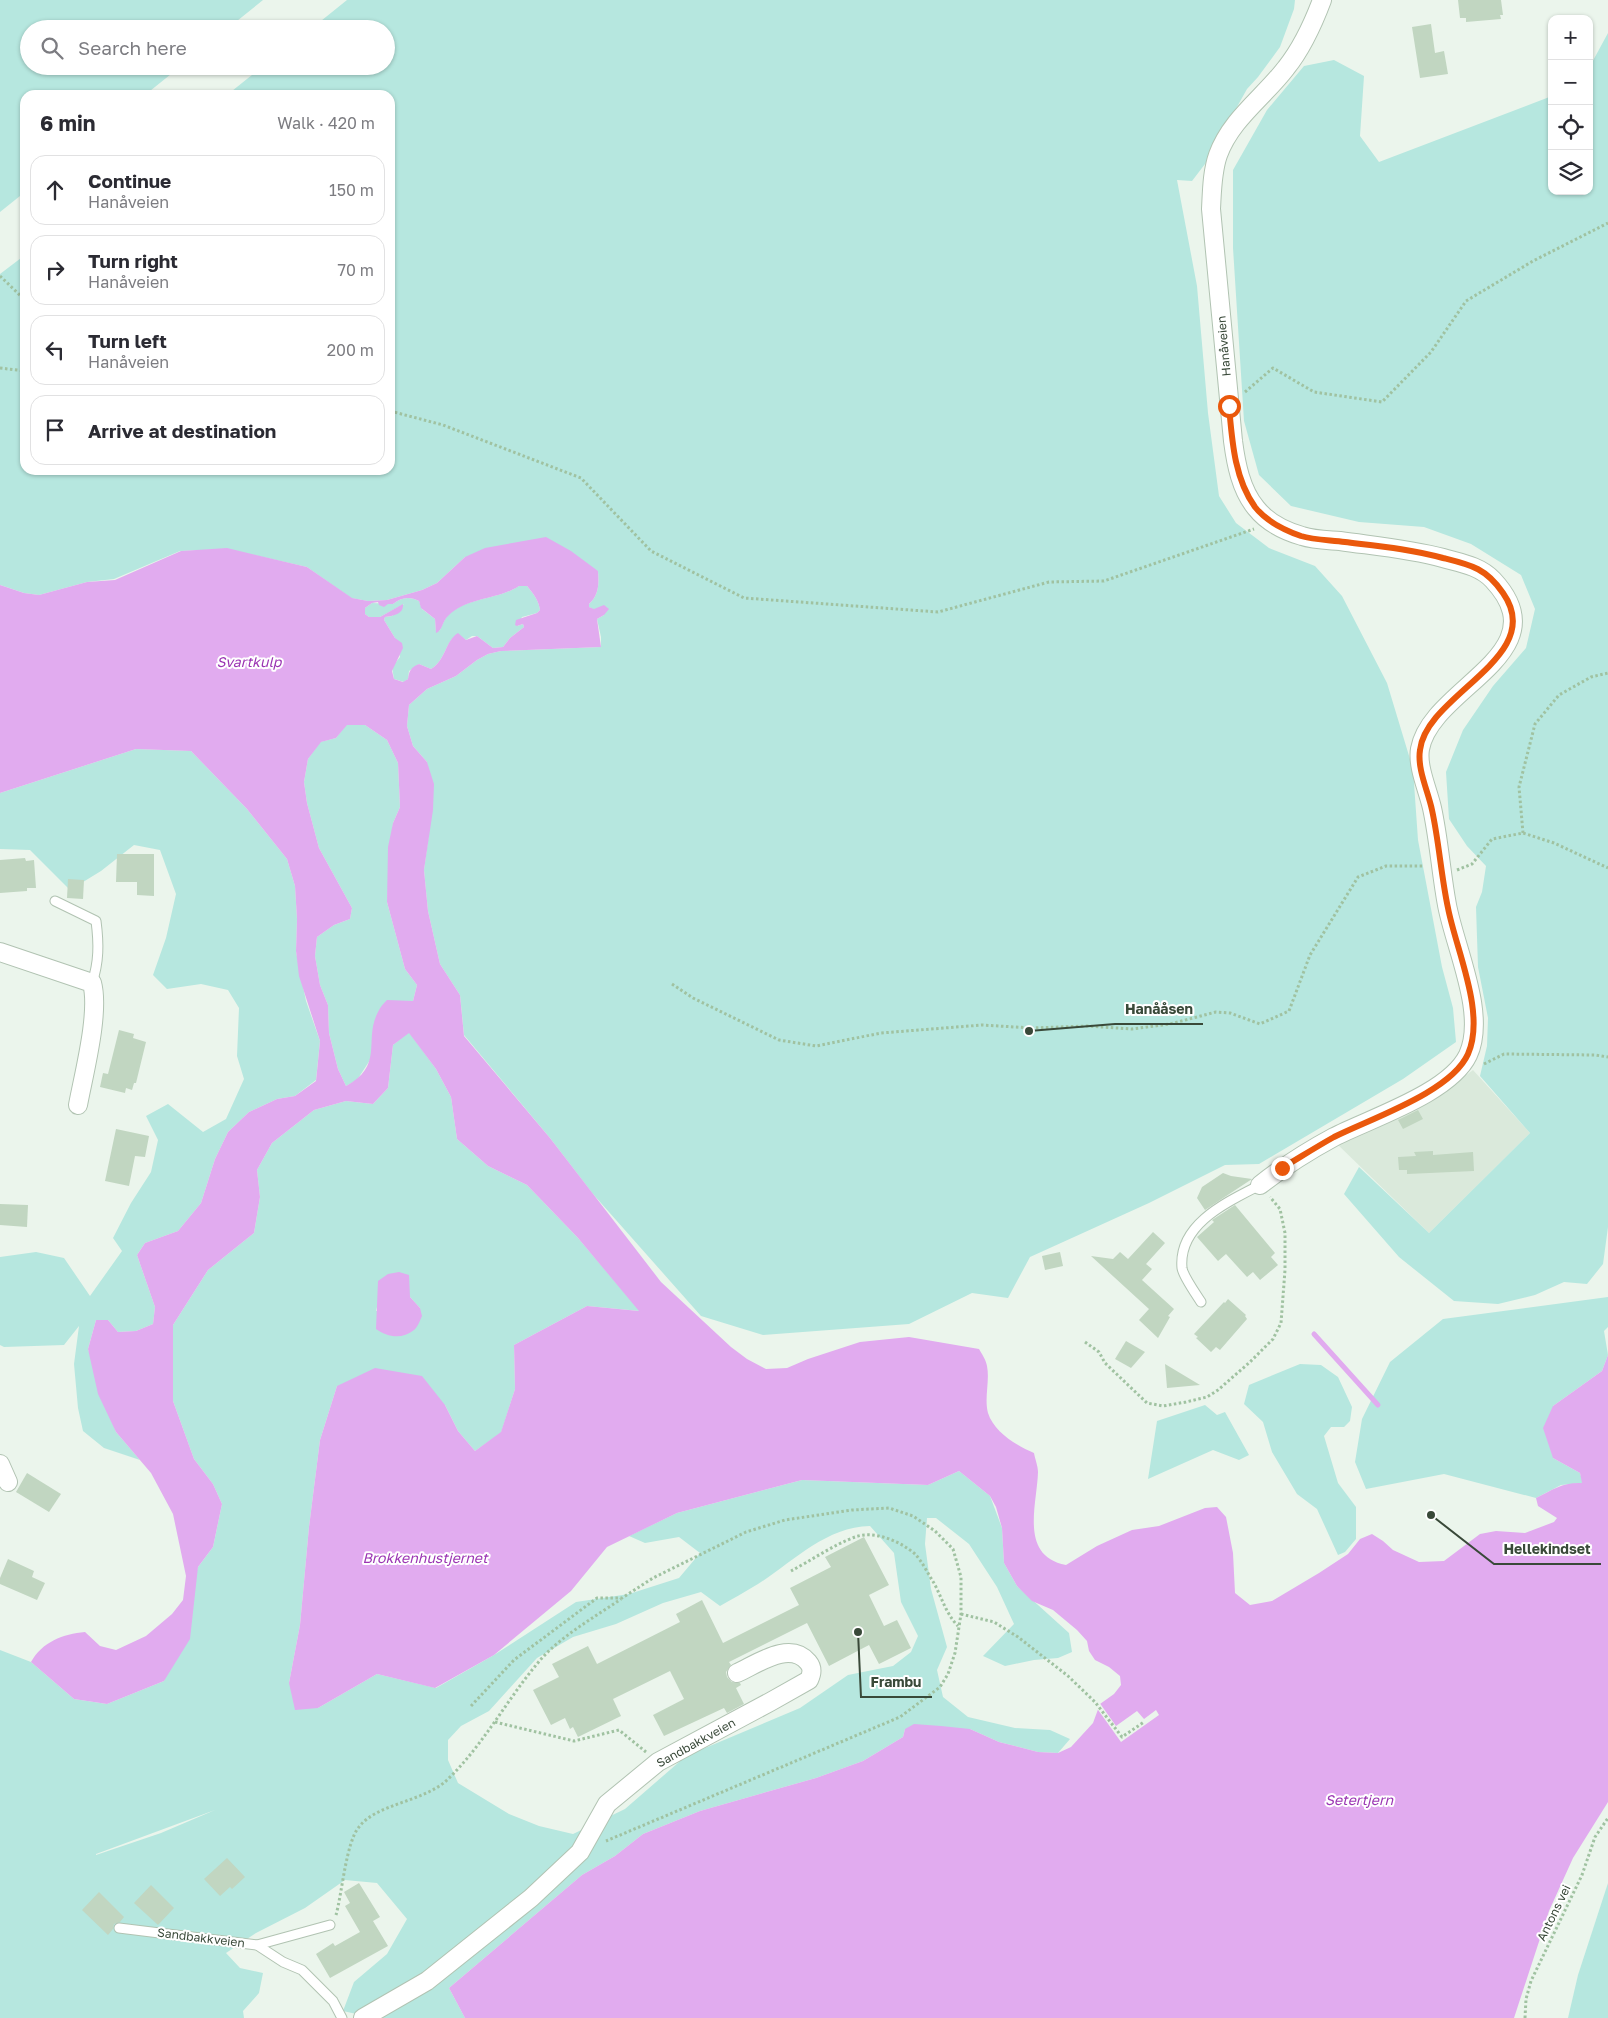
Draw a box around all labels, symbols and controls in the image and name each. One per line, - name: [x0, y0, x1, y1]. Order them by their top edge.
- map controls: [1548, 15, 1593, 195]
- button: +: [1548, 15, 1593, 60]
- search box: [20, 20, 395, 75]
- icon: search: [38, 34, 66, 62]
- text: Search here: [78, 36, 187, 59]
- button: −: [1548, 60, 1593, 105]
- button: locate: [1548, 105, 1593, 150]
- text: 6 min: [40, 110, 95, 136]
- text: Walk · 420 m: [277, 113, 375, 133]
- button: layers: [1548, 150, 1593, 195]
- text: Continue: [88, 169, 171, 192]
- icon: ahead: [41, 176, 69, 204]
- text: 150 m: [329, 180, 374, 200]
- text: Hanåveien: [88, 192, 169, 212]
- text: Turn right: [88, 249, 178, 272]
- icon: right: [41, 256, 69, 284]
- text: 70 m: [337, 260, 374, 280]
- text: Hanåveien: [88, 272, 169, 292]
- street label: Hanåveien: [1213, 315, 1234, 377]
- text: Turn left: [88, 329, 167, 352]
- icon: left: [41, 336, 69, 364]
- text: 200 m: [327, 340, 374, 360]
- text: Hanåveien: [88, 352, 169, 372]
- route start: [1218, 395, 1241, 418]
- icon: arrive: [41, 416, 69, 444]
- text: Arrive at destination: [88, 419, 276, 442]
- water label: Svartkulp: [217, 653, 283, 670]
- callout: Hanååsen: [1115, 995, 1203, 1024]
- text: Hanååsen: [1125, 1000, 1193, 1017]
- route end: [1271, 1157, 1294, 1180]
- callout: Hellekindset: [1494, 1535, 1601, 1564]
- text: Hellekindset: [1503, 1540, 1591, 1557]
- water label: Brokkenhustjernet: [362, 1549, 489, 1566]
- callout: Frambu: [861, 1668, 932, 1697]
- text: Frambu: [871, 1673, 921, 1690]
- street label: Sandbakkveien: [654, 1715, 738, 1770]
- water label: Setertjern: [1325, 1791, 1394, 1808]
- street label: Antons vei: [1534, 1882, 1574, 1943]
- street label: Sandbakkveien: [156, 1925, 246, 1950]

